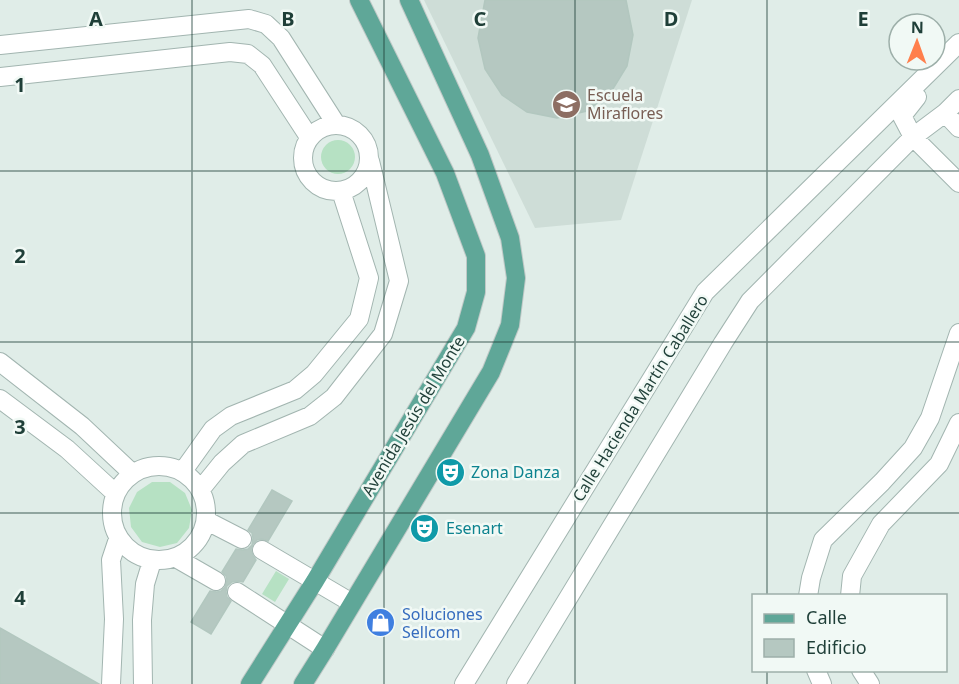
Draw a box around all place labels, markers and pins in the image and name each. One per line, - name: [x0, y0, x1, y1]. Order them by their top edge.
- place label: Escuela Miraflores: [587, 84, 663, 124]
- school or university icon: Escuela Miraflores: [550, 88, 582, 120]
- theatre icon: Zona Danza: [434, 456, 466, 488]
- place label: Zona Danza: [471, 461, 560, 483]
- theatre icon: Esenart: [409, 512, 441, 544]
- place label: Esenart: [446, 517, 503, 539]
- place label: Soluciones Sellcom: [402, 603, 483, 643]
- shop icon: Soluciones Sellcom: [365, 607, 397, 639]

